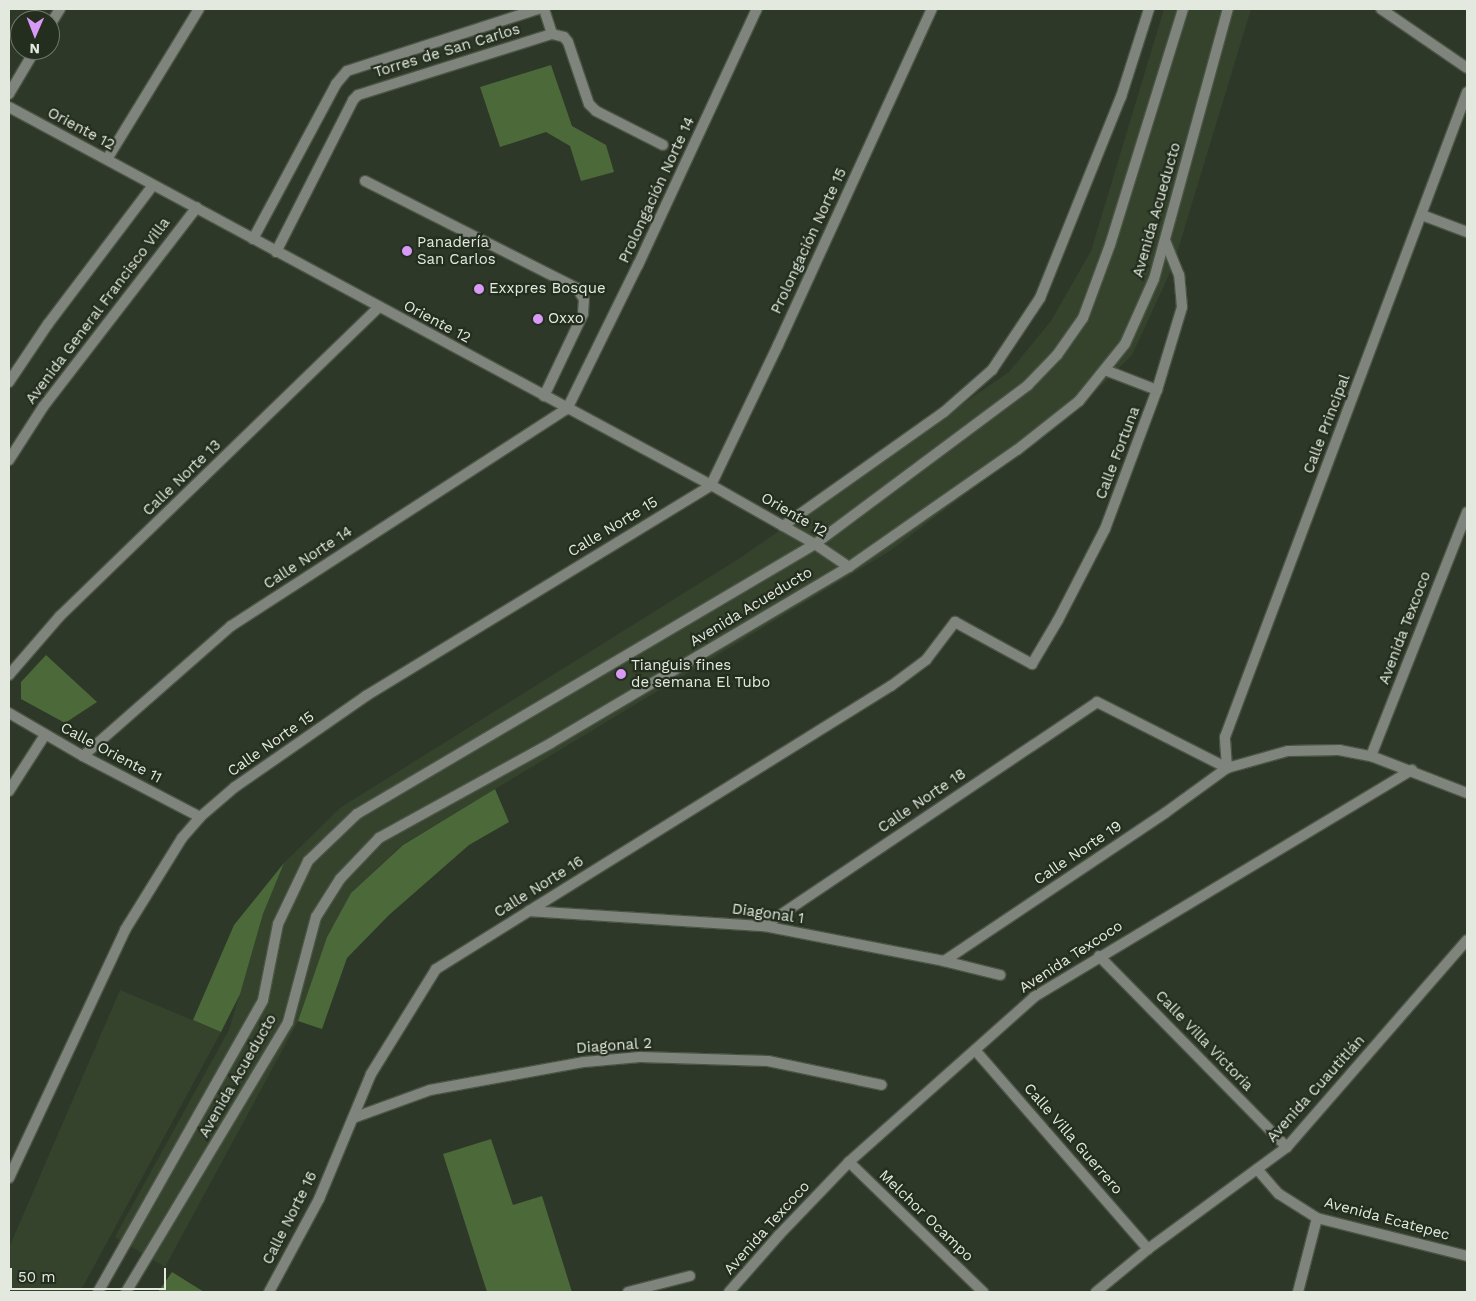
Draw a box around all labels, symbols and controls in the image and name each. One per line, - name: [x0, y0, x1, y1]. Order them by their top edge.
- north arrow: [10, 10, 60, 60]
- street label: Torres de San Carlos: [372, 20, 522, 82]
- text: N: [29, 41, 40, 57]
- street label: Oriente 12: [44, 104, 118, 154]
- street label: Prolongación Norte 14: [615, 114, 699, 266]
- street label: Avenida Acueducto: [1129, 140, 1185, 280]
- street label: Prolongación Norte 15: [767, 165, 851, 317]
- street label: Avenida General Francisco Villa: [22, 214, 174, 408]
- place label: Panadería San Carlos: [417, 233, 496, 268]
- marker: Panadería San Carlos: [401, 245, 413, 257]
- place label: Exxpres Bosque: [489, 280, 606, 298]
- marker: Exxpres Bosque: [473, 283, 485, 295]
- street label: Oriente 12: [400, 297, 474, 347]
- place label: Oxxo: [548, 310, 584, 328]
- marker: Oxxo: [532, 313, 544, 325]
- street label: Calle Principal: [1300, 372, 1354, 476]
- street label: Calle Fortuna: [1092, 404, 1144, 502]
- street label: Calle Norte 13: [139, 436, 225, 520]
- street label: Oriente 12: [758, 489, 830, 541]
- street label: Calle Norte 15: [565, 493, 661, 561]
- street label: Calle Norte 14: [260, 523, 356, 593]
- street label: Avenida Acueducto: [686, 563, 816, 651]
- street label: Avenida Texcoco: [1375, 569, 1435, 687]
- place label: Tianguis fines de semana El Tubo: [631, 656, 771, 691]
- marker: Tianguis fines de semana El Tubo: [615, 668, 627, 680]
- street label: Calle Norte 15: [224, 707, 318, 781]
- street label: Calle Oriente 11: [57, 719, 165, 787]
- street label: Calle Norte 18: [875, 765, 969, 837]
- street label: Calle Norte 19: [1030, 817, 1126, 889]
- street label: Calle Norte 16: [491, 852, 587, 922]
- street label: Diagonal 1: [730, 900, 806, 928]
- street label: Avenida Texcoco: [1016, 917, 1126, 997]
- street label: Calle Villa Victoria: [1151, 986, 1257, 1096]
- street label: Avenida Acueducto: [195, 1011, 281, 1141]
- street label: Avenida Cuautitlán: [1263, 1032, 1369, 1146]
- street label: Diagonal 2: [575, 1034, 653, 1058]
- street label: Calle Villa Guerrero: [1019, 1079, 1127, 1199]
- street label: Melchor Ocampo: [875, 1166, 977, 1266]
- street label: Calle Norte 16: [259, 1168, 321, 1268]
- street label: Avenida Texcoco: [720, 1177, 814, 1279]
- street label: Avenida Ecatepec: [1322, 1194, 1452, 1244]
- scale bar: [12, 1258, 169, 1290]
- text: 50 m: [18, 1268, 55, 1286]

